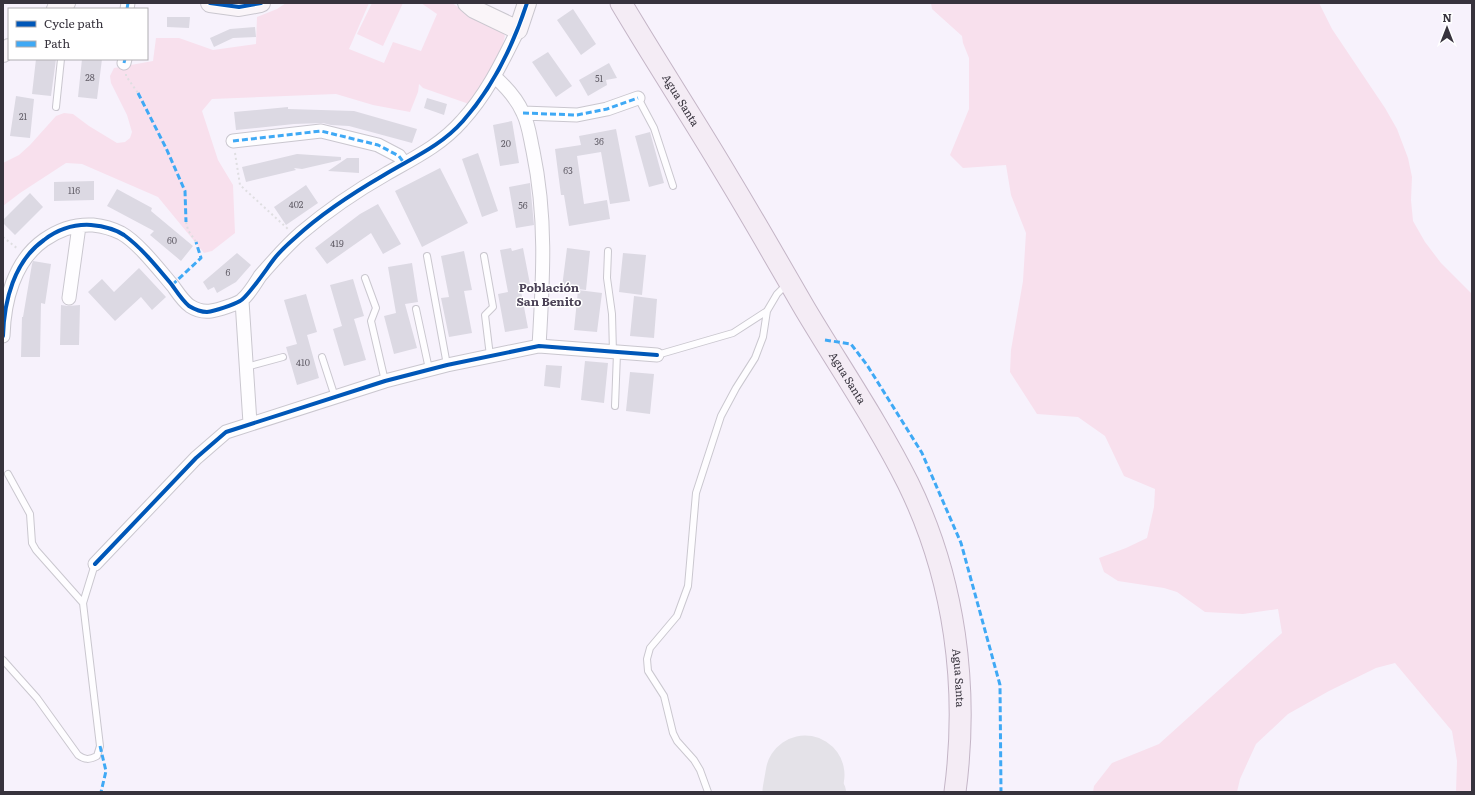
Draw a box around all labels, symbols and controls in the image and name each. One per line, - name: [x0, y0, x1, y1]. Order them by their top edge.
- legend: [8, 8, 148, 60]
- north arrow: [1427, 8, 1467, 48]
- text: N: [1442, 9, 1452, 25]
- text: Cycle path: [44, 14, 104, 32]
- text: Path: [44, 34, 70, 52]
- house number: 28: [85, 70, 95, 84]
- street label: Agua Santa: [659, 70, 704, 129]
- house number: 51: [595, 71, 603, 85]
- house number: 21: [19, 109, 27, 123]
- house number: 36: [594, 134, 604, 148]
- house number: 20: [501, 136, 511, 150]
- house number: 63: [563, 163, 573, 177]
- house number: 116: [68, 183, 80, 197]
- house number: 402: [289, 197, 304, 211]
- house number: 56: [518, 198, 528, 212]
- house number: 60: [167, 233, 177, 247]
- house number: 419: [330, 236, 344, 250]
- house number: 6: [226, 265, 231, 279]
- district label: Población San Benito: [517, 278, 582, 310]
- street label: Agua Santa: [826, 348, 871, 407]
- house number: 410: [296, 355, 310, 369]
- street label: Agua Santa: [949, 648, 969, 707]

